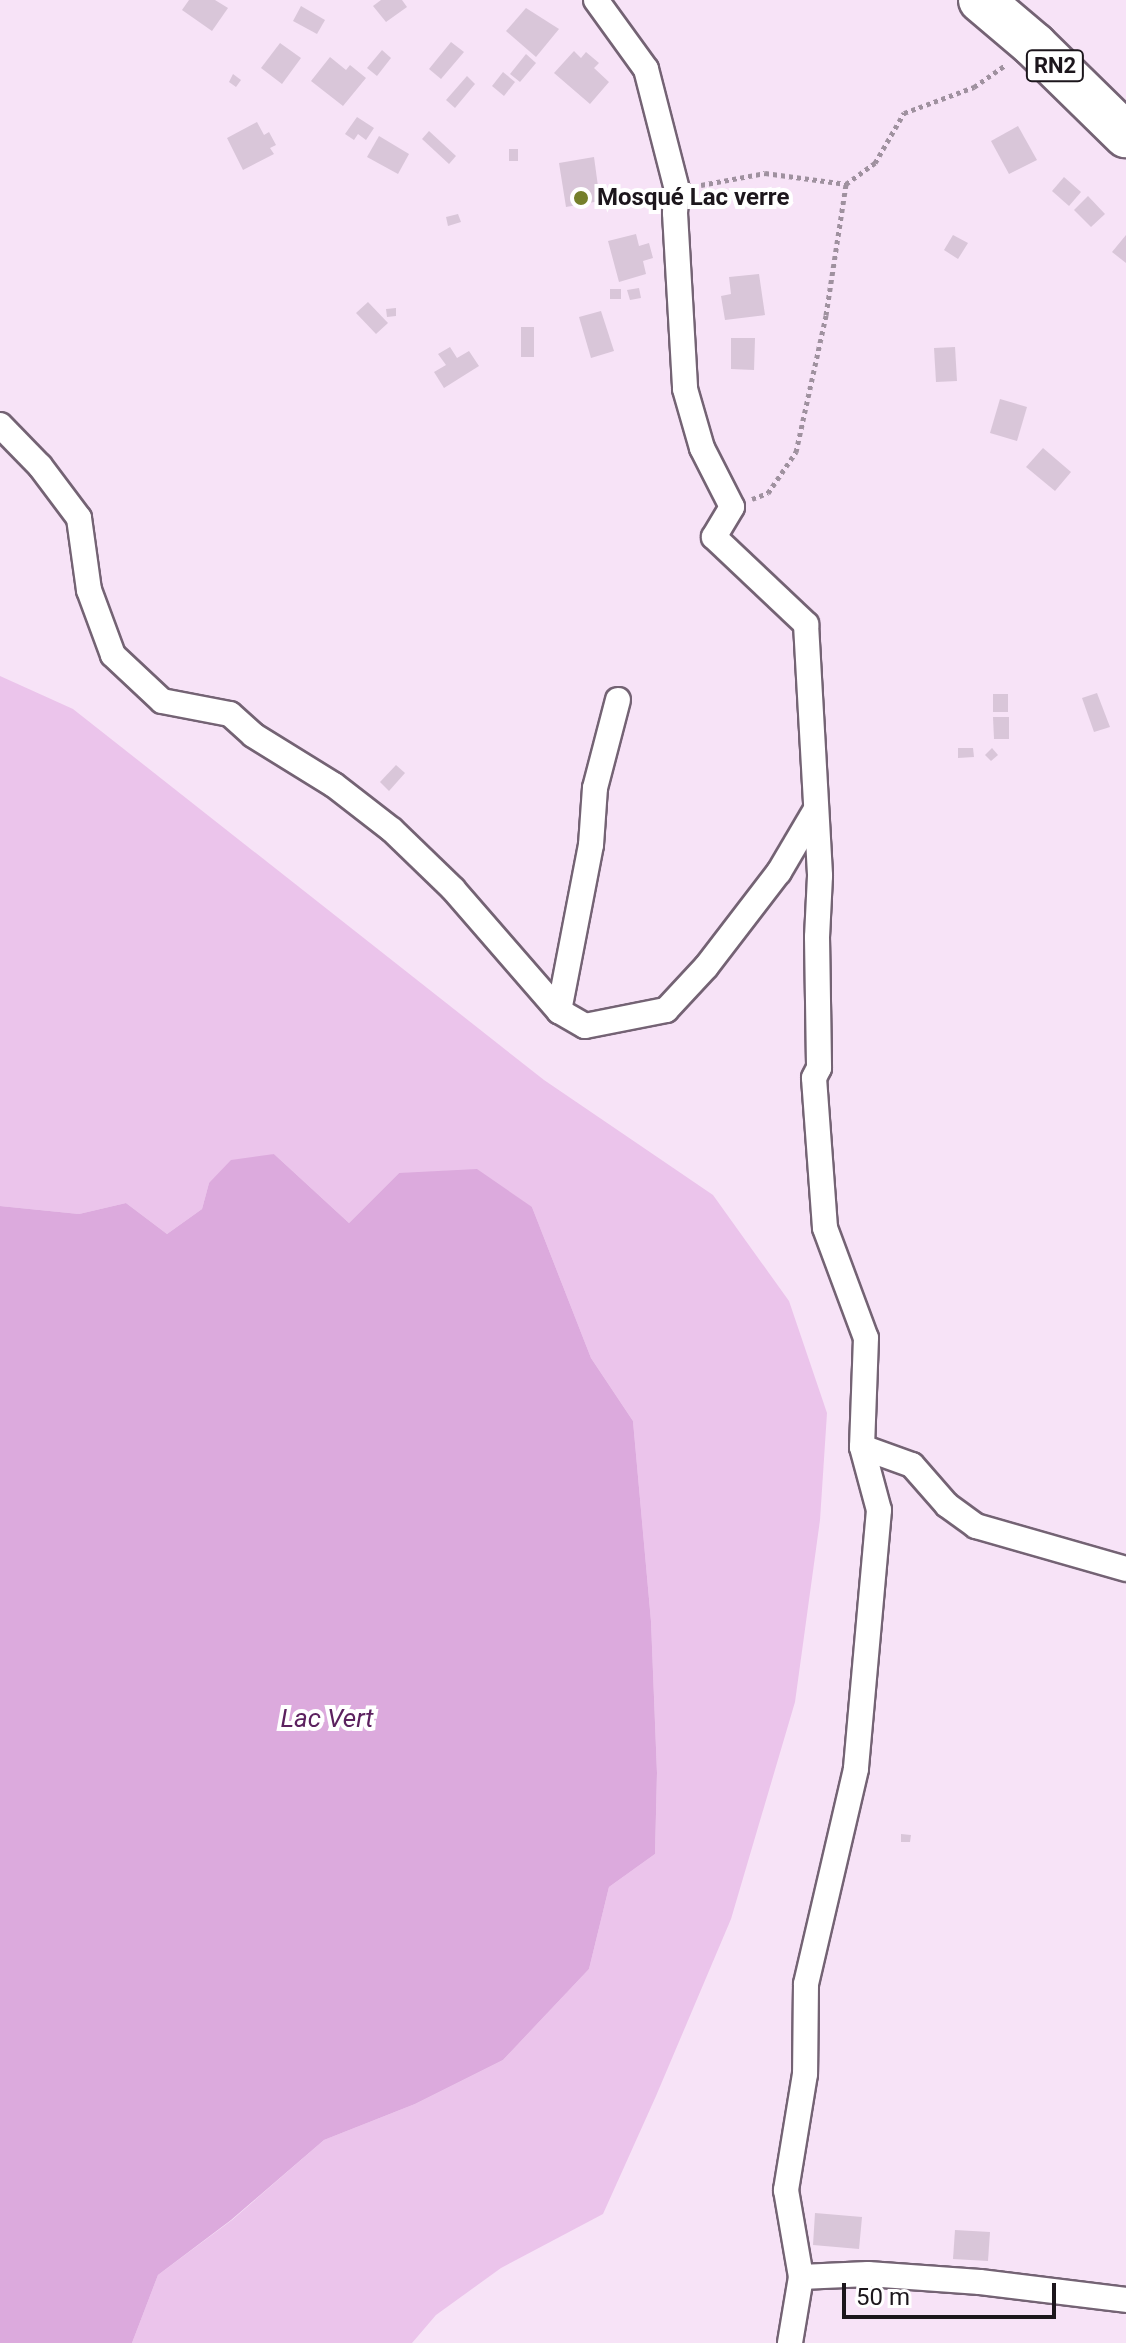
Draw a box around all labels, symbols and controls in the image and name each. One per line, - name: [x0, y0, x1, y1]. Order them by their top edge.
- road number: RN2: [1025, 48, 1085, 84]
- place label: Mosqué Lac verre: [597, 184, 789, 212]
- marker: Mosqué Lac verre: [572, 189, 590, 207]
- water label: Lac Vert: [280, 1703, 374, 1735]
- scale bar: [846, 2267, 1060, 2317]
- text: 50 m: [856, 2283, 910, 2311]

